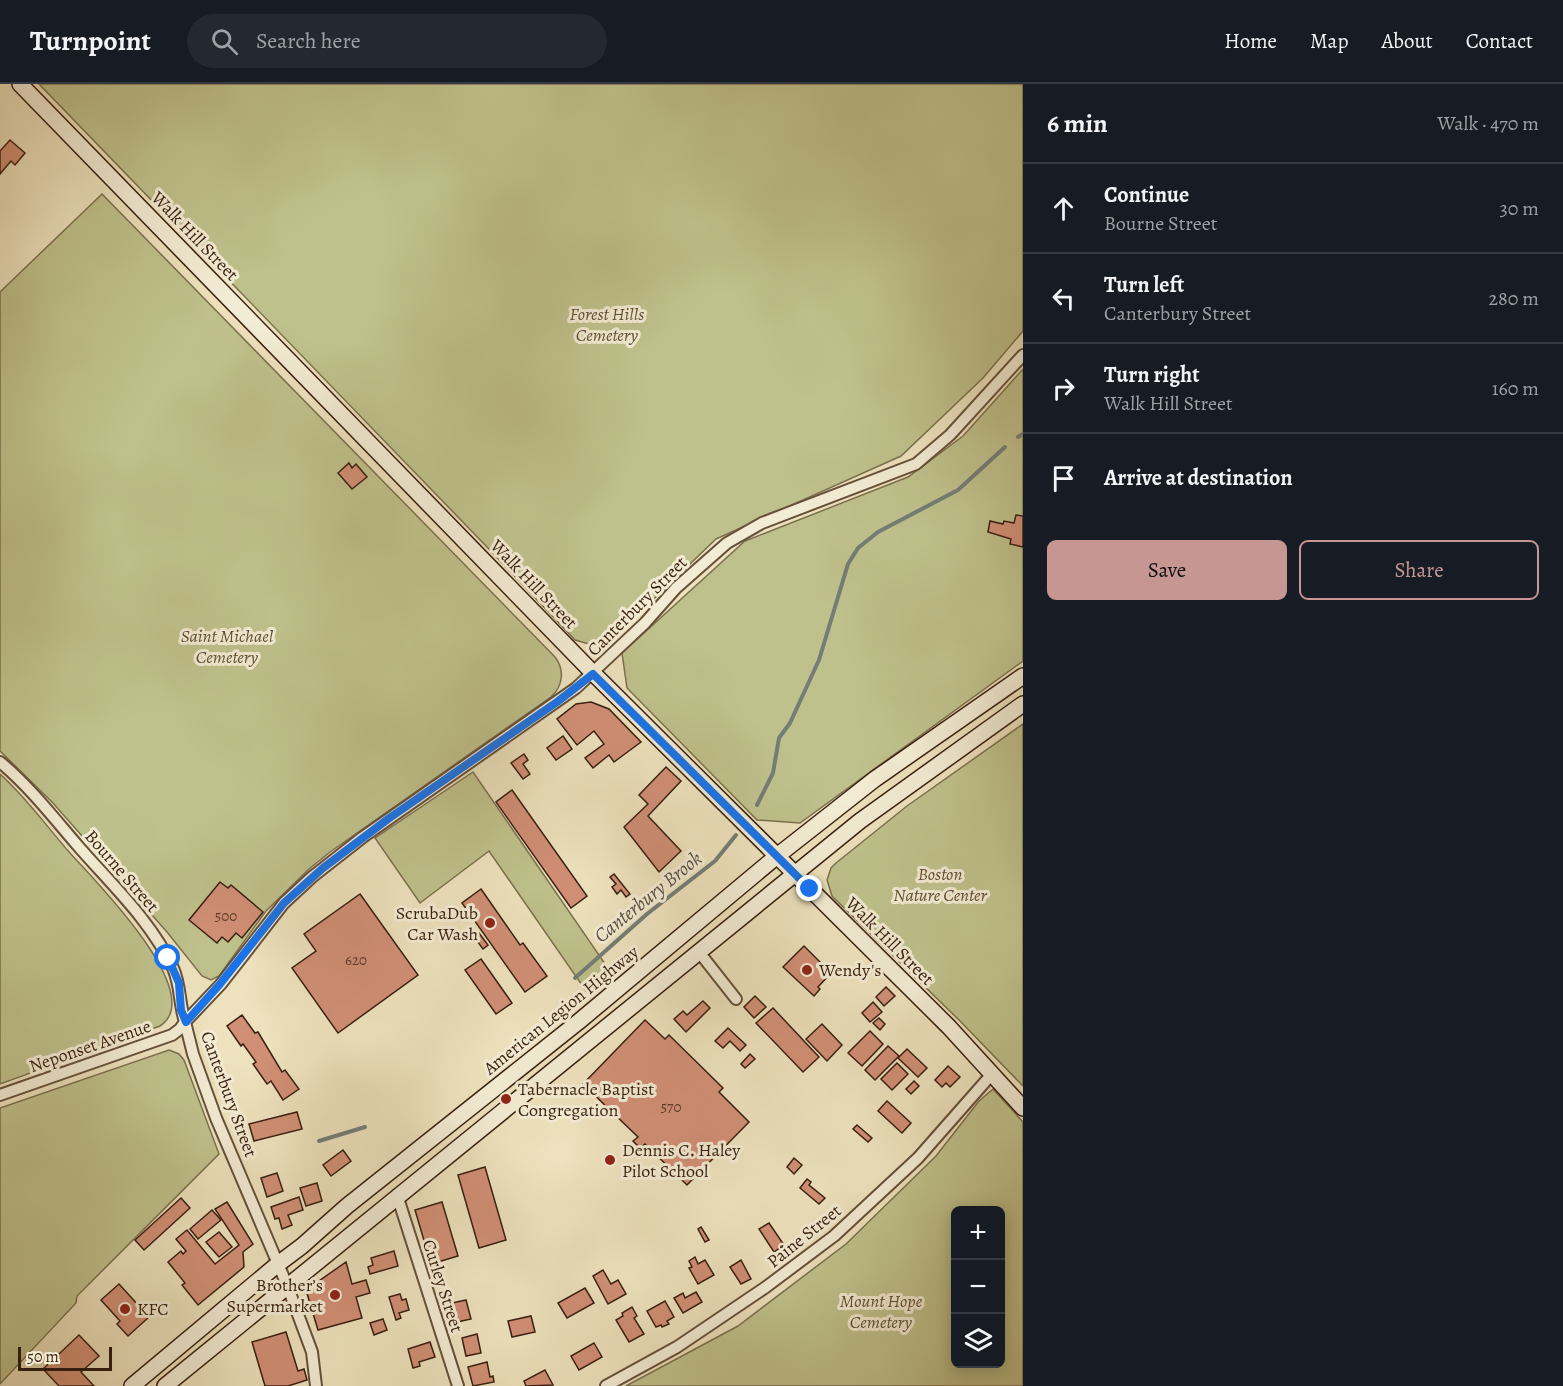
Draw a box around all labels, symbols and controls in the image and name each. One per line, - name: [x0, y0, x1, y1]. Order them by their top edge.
- search box: [187, 14, 607, 68]
- text: Turnpoint: [30, 22, 151, 60]
- icon: search: [208, 25, 241, 58]
- text: Search here: [256, 26, 361, 56]
- text: Home: [1224, 27, 1277, 55]
- text: Map: [1310, 27, 1348, 55]
- text: About: [1381, 27, 1433, 55]
- text: Contact: [1466, 27, 1533, 55]
- text: 6 min: [1047, 106, 1108, 141]
- text: Walk · 470 m: [1437, 110, 1539, 137]
- text: Continue: [1104, 180, 1189, 210]
- street label: Walk Hill Street: [145, 185, 244, 286]
- icon: ahead: [1047, 192, 1080, 225]
- text: 30 m: [1499, 195, 1539, 222]
- text: Bourne Street: [1104, 210, 1217, 237]
- text: Turn left: [1104, 270, 1184, 300]
- icon: left: [1047, 282, 1080, 315]
- text: 280 m: [1489, 285, 1539, 312]
- text: Canterbury Street: [1104, 300, 1251, 327]
- park label: Forest Hills Cemetery: [570, 302, 644, 347]
- text: Turn right: [1104, 360, 1200, 390]
- icon: right: [1047, 372, 1080, 405]
- text: 160 m: [1492, 375, 1539, 402]
- text: Walk Hill Street: [1104, 390, 1233, 417]
- icon: arrive: [1047, 462, 1080, 495]
- text: Arrive at destination: [1104, 463, 1293, 493]
- street label: Walk Hill Street: [484, 533, 583, 634]
- button: Save: [1047, 540, 1287, 600]
- button: Share: [1299, 540, 1539, 600]
- street label: Canterbury Street: [582, 551, 692, 661]
- park label: Saint Michael Cemetery: [181, 624, 274, 669]
- street label: Bourne Street: [80, 825, 165, 917]
- water label: Canterbury Brook: [588, 845, 708, 949]
- park label: Boston Nature Center: [893, 862, 987, 907]
- route end: [796, 875, 822, 901]
- street label: Walk Hill Street: [840, 891, 939, 990]
- place label: ScrubaDub Car Wash: [396, 901, 478, 946]
- house number: 500: [215, 906, 237, 926]
- marker: ScrubaDub Car Wash: [483, 916, 497, 930]
- street label: American Legion Highway: [478, 939, 644, 1081]
- route start: [154, 944, 180, 970]
- house number: 620: [345, 950, 367, 970]
- place label: Wendy's: [818, 958, 882, 982]
- marker: Wendy's: [800, 963, 814, 977]
- street label: Neponset Avenue: [26, 1014, 154, 1078]
- street label: Canterbury Street: [195, 1028, 263, 1160]
- place label: Tabernacle Baptist Congregation: [518, 1077, 654, 1122]
- marker: Tabernacle Baptist Congregation: [499, 1092, 513, 1106]
- house number: 570: [661, 1097, 681, 1117]
- place label: Dennis C. Haley Pilot School: [622, 1138, 741, 1183]
- marker: Dennis C. Haley Pilot School: [603, 1153, 617, 1167]
- street label: Paine Street: [762, 1199, 846, 1273]
- map controls: [951, 1206, 1005, 1368]
- button: +: [951, 1206, 1005, 1260]
- street label: Curley Street: [417, 1237, 469, 1336]
- button: −: [951, 1260, 1005, 1314]
- place label: Brother’s Supermarket: [226, 1273, 323, 1318]
- marker: Brother’s Supermarket: [328, 1288, 342, 1302]
- park label: Mount Hope Cemetery: [840, 1289, 923, 1334]
- place label: KFC: [137, 1297, 169, 1321]
- marker: KFC: [118, 1302, 132, 1316]
- button: layers: [951, 1314, 1005, 1368]
- scale bar: [18, 1344, 112, 1372]
- text: 50 m: [27, 1346, 59, 1368]

